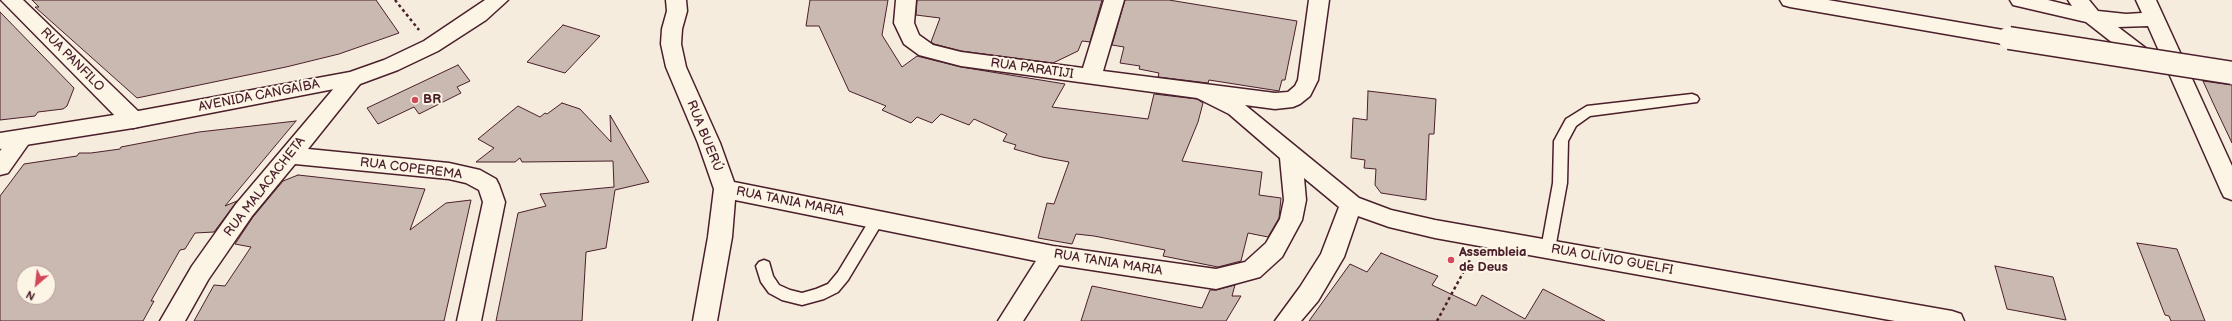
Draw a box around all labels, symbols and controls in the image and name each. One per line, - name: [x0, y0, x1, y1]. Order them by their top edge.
- street label: RUA PANFILO: [37, 25, 107, 95]
- street label: RUA PARATIJI: [989, 55, 1075, 83]
- street label: AVENIDA CANGAÍBA: [197, 77, 321, 115]
- place label: BR: [423, 92, 441, 108]
- marker: BR: [410, 95, 420, 105]
- street label: RUA BUERÚ: [683, 98, 725, 174]
- street label: RUA MALACACHETA: [221, 134, 309, 240]
- street label: RUA COPEREMA: [359, 155, 463, 183]
- street label: RUA TANIA MARIA: [735, 184, 845, 220]
- street label: RUA OLÍVIO GUELFI: [1550, 242, 1674, 278]
- place label: Assembleia de Deus: [1459, 245, 1526, 276]
- street label: RUA TANIA MARIA: [1052, 247, 1164, 279]
- marker: Assembleia de Deus: [1446, 255, 1456, 265]
- north arrow: [16, 265, 56, 305]
- text: N: [24, 287, 37, 303]

